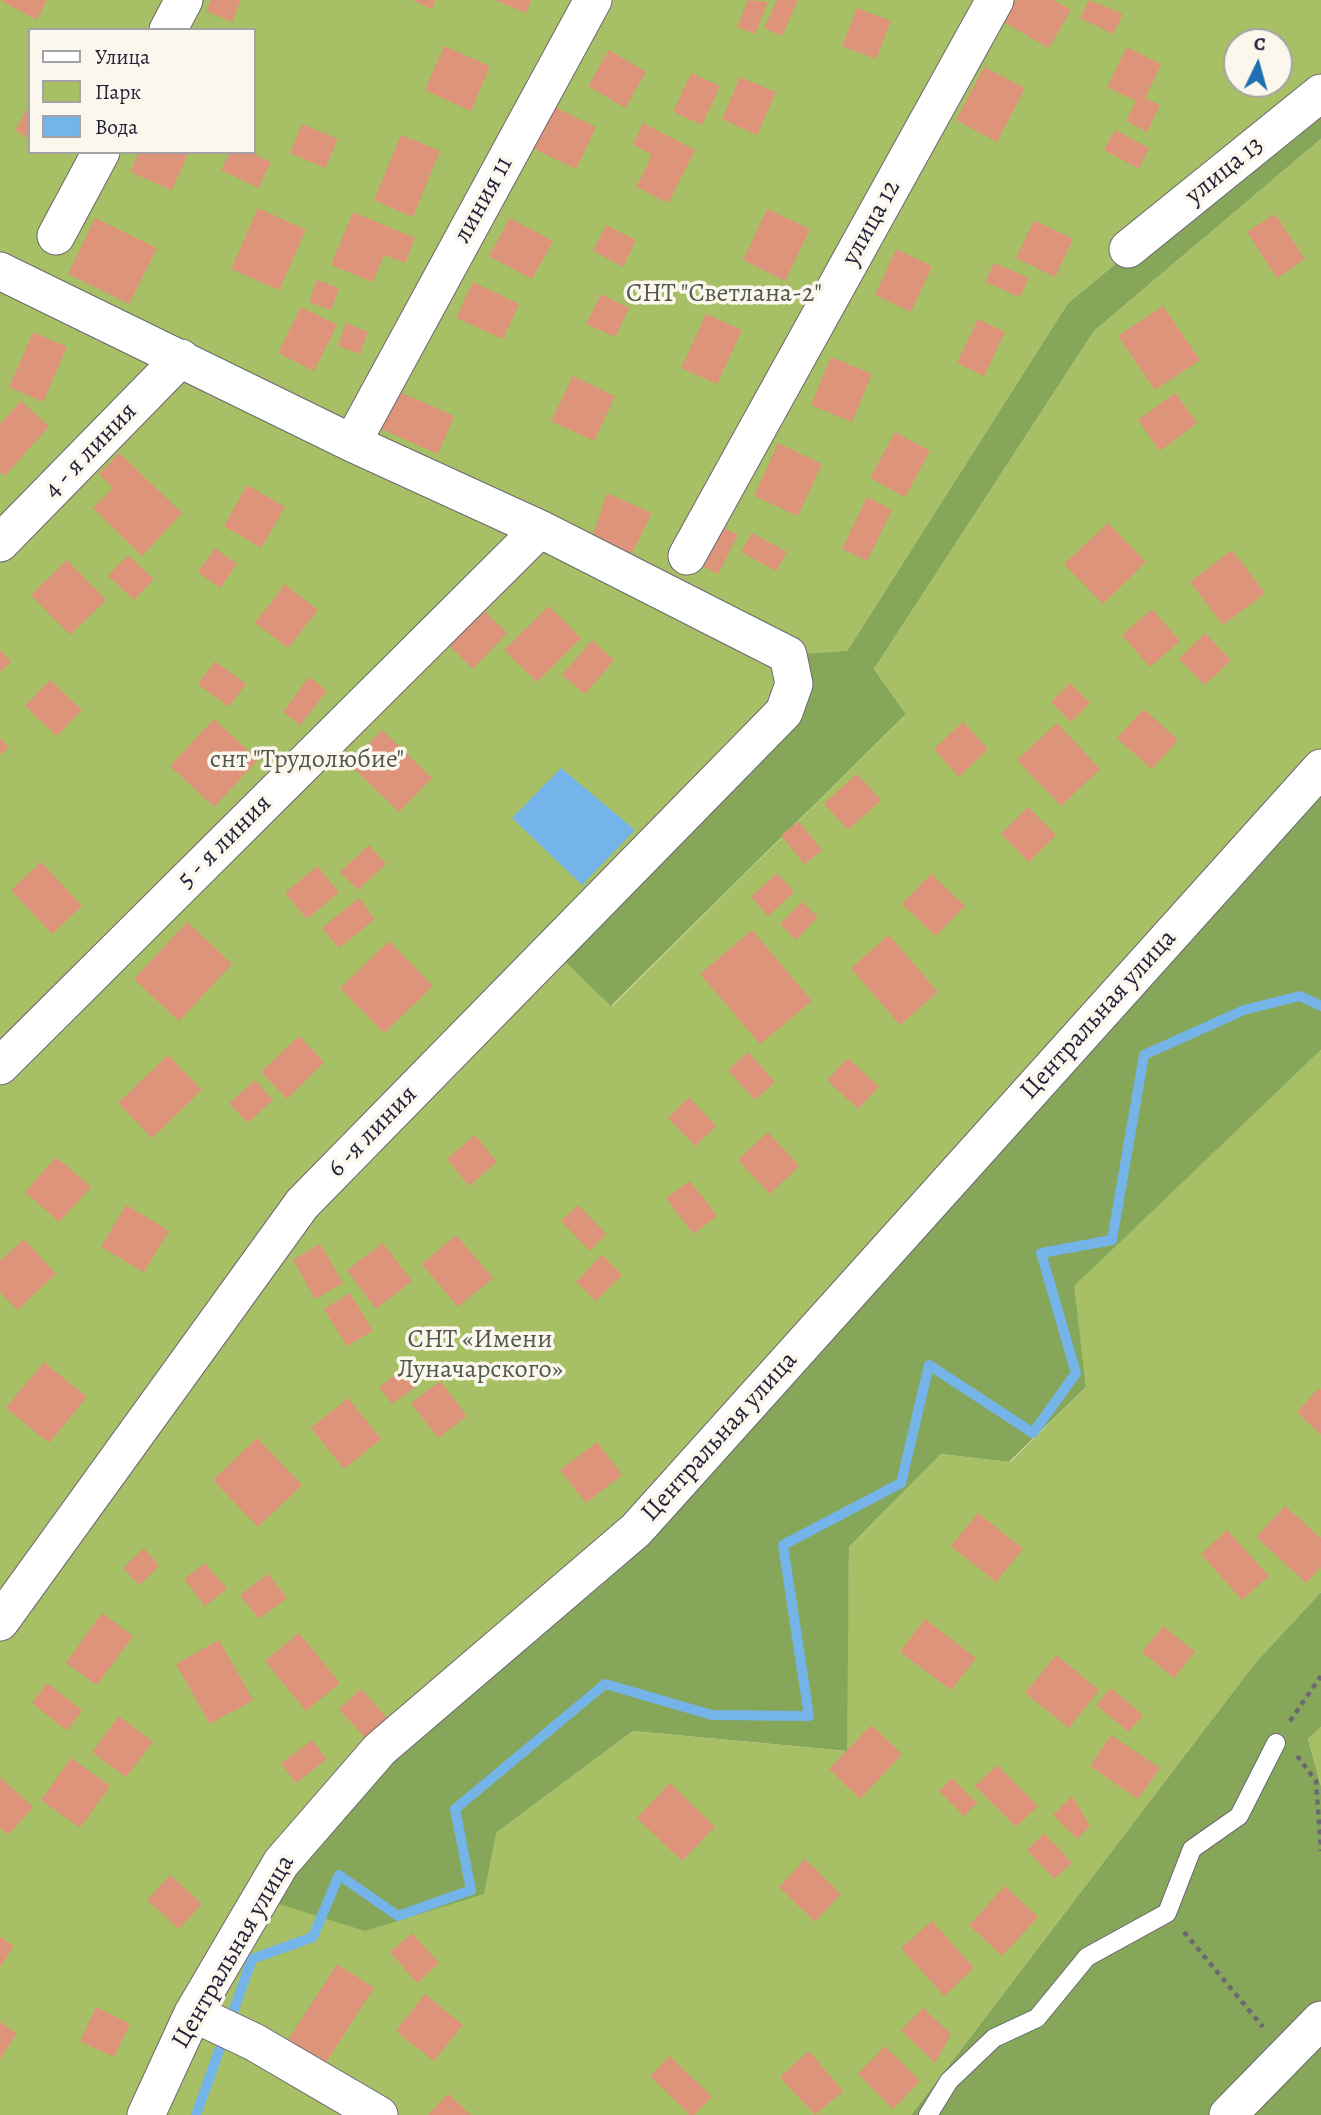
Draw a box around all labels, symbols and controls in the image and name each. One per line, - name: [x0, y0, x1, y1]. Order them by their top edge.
- legend: [28, 28, 256, 154]
- north arrow: [1223, 28, 1293, 98]
- text: С: [1253, 31, 1267, 58]
- text: Улица: [95, 43, 150, 71]
- text: Парк: [95, 78, 141, 106]
- text: Вода: [95, 113, 138, 141]
- street label: улица 13: [1180, 130, 1270, 212]
- street label: линия 11: [448, 151, 520, 249]
- street label: улица 12: [836, 175, 908, 271]
- park label: СНТ "Светлана-2": [626, 279, 822, 311]
- street label: 4 - я линия: [38, 397, 144, 505]
- park label: снт "Трудолюбие": [210, 745, 404, 777]
- street label: 5 - я линия: [171, 788, 279, 896]
- street label: Центральная улица: [1014, 923, 1184, 1107]
- street label: 6 -я линия: [322, 1080, 424, 1184]
- park label: СНТ «Имени Луначарского»: [397, 1325, 563, 1386]
- street label: Центральная улица: [635, 1345, 805, 1529]
- street label: Центральная улица: [166, 1850, 302, 2054]

